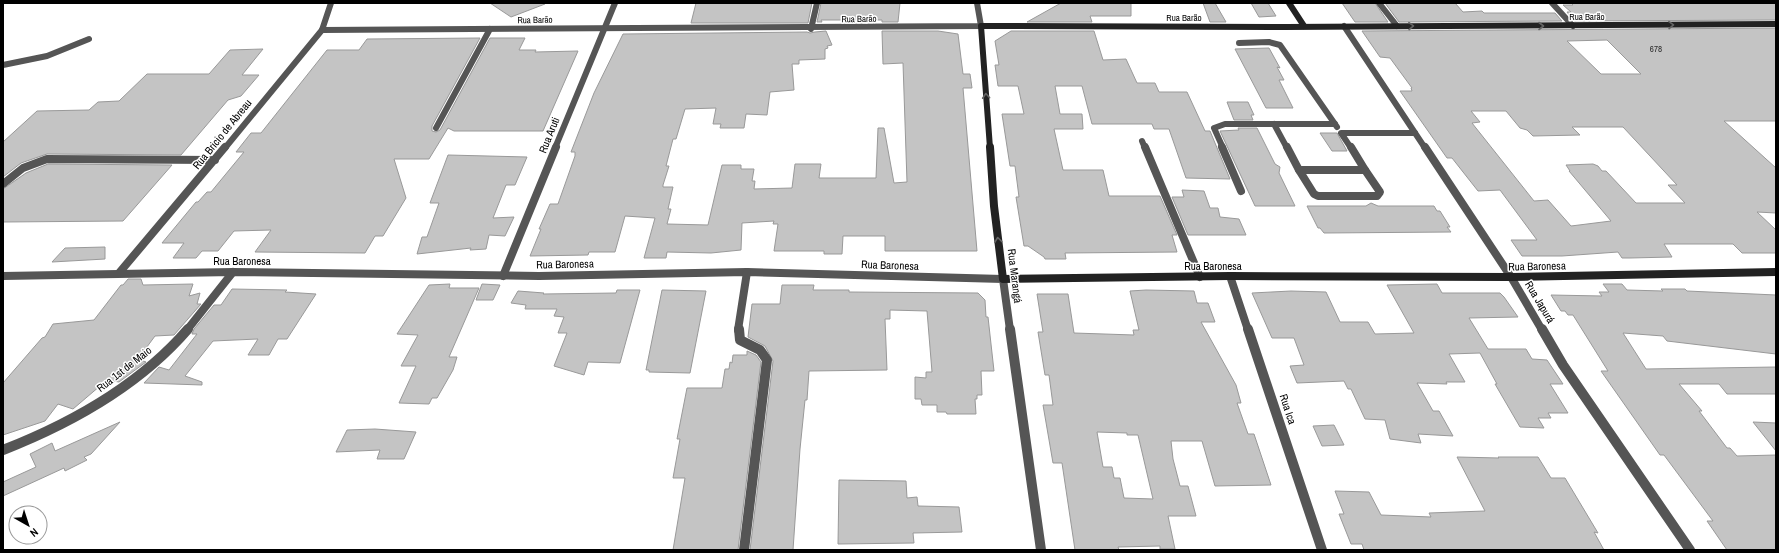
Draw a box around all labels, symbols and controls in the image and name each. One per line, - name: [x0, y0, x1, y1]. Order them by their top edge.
- street label: Rua Barão: [1569, 11, 1605, 23]
- street label: Rua Barão: [1166, 12, 1202, 24]
- street label: Rua Barão: [841, 13, 877, 25]
- street label: Rua Barão: [517, 14, 553, 26]
- one-way arrow: [1668, 21, 1674, 29]
- one-way arrow: [1408, 22, 1414, 30]
- one-way arrow: [1538, 22, 1544, 30]
- house number: 678: [1650, 43, 1662, 55]
- one-way arrow: [982, 93, 991, 99]
- street label: Rua Bricio de Abreau: [189, 96, 255, 172]
- street label: Rua Aruti: [535, 115, 563, 155]
- one-way arrow: [994, 237, 1003, 243]
- street label: Rua Marangá: [1005, 248, 1025, 304]
- street label: Rua Baronesa: [213, 254, 271, 268]
- street label: Rua Baronesa: [536, 256, 594, 272]
- street label: Rua Baronesa: [861, 257, 919, 273]
- street label: Rua Baronesa: [1508, 258, 1566, 274]
- street label: Rua Baronesa: [1184, 259, 1242, 273]
- street label: Rua Japurá: [1522, 278, 1558, 326]
- street label: Rua 1st de Maio: [94, 343, 154, 395]
- street label: Rua Ica: [1277, 392, 1299, 426]
- north arrow: [8, 505, 48, 545]
- text: N: [27, 525, 41, 540]

